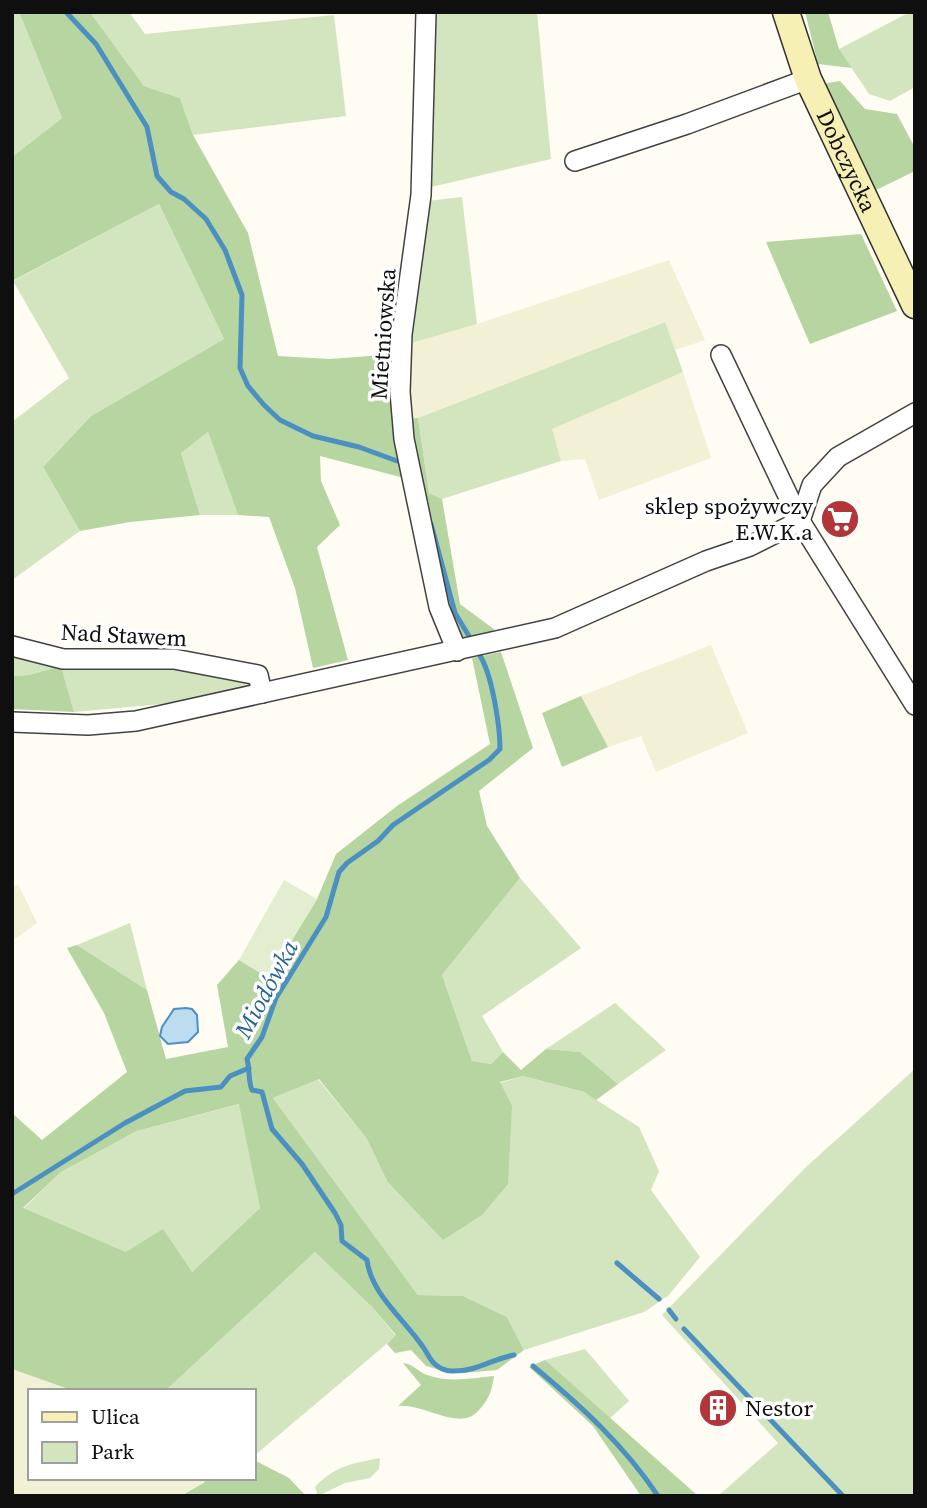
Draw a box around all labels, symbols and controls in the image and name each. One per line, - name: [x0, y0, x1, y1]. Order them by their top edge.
- street label: Dobczycka: [809, 104, 885, 218]
- street label: Mietniowska: [362, 267, 404, 401]
- place label: sklep spożywczy E.W.K.a: [645, 490, 813, 548]
- supermarket icon: sklep spożywczy E.W.K.a: [819, 498, 861, 540]
- street label: Nad Stawem: [60, 616, 188, 654]
- water label: Miodówka: [226, 934, 306, 1045]
- building icon: Nestor: [697, 1387, 739, 1429]
- legend: [28, 1389, 256, 1480]
- place label: Nestor: [745, 1392, 813, 1424]
- text: Ulica: [91, 1402, 140, 1431]
- text: Park: [91, 1437, 135, 1466]

